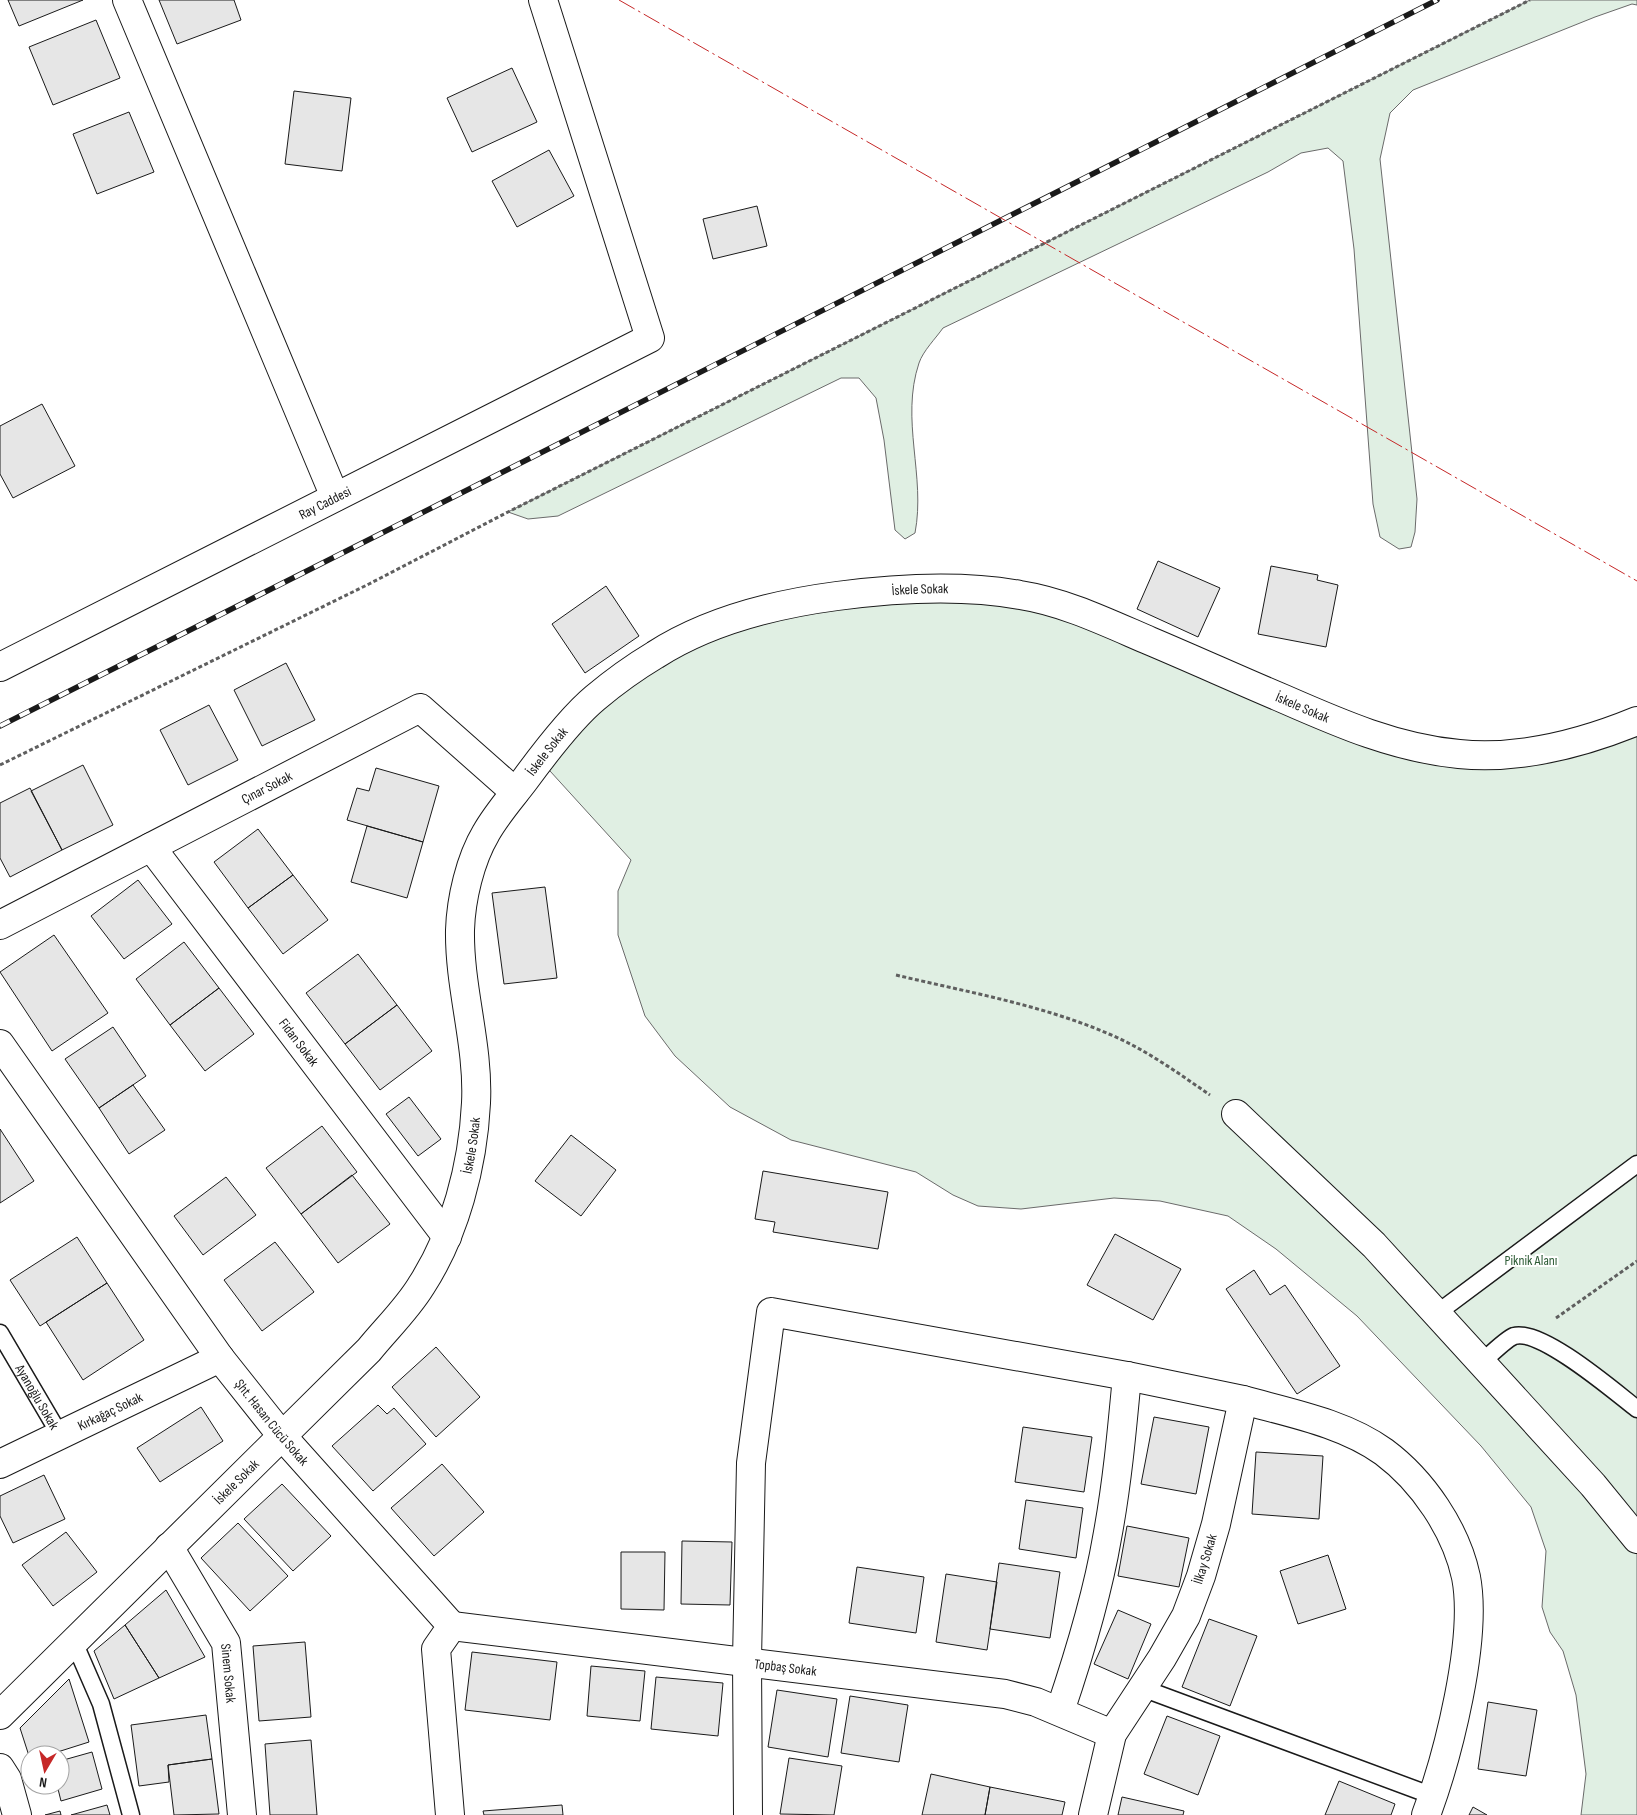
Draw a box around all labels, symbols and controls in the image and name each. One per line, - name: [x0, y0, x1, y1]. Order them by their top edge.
- street label: Ray Caddesi: [296, 482, 354, 523]
- street label: İskele Sokak: [891, 580, 949, 599]
- street label: İskele Sokak: [1273, 688, 1333, 726]
- street label: İskele Sokak: [522, 723, 572, 779]
- street label: Çınar Sokak: [238, 767, 295, 807]
- street label: Fidan Sokak: [276, 1015, 323, 1070]
- street label: İskele Sokak: [458, 1116, 484, 1175]
- park label: Piknik Alanı: [1505, 1252, 1557, 1269]
- street label: Ayanoğlu Sokak: [11, 1360, 64, 1433]
- street label: Şht. Hasan Cücü Sokak: [232, 1376, 313, 1469]
- street label: Kırkağaç Sokak: [75, 1388, 146, 1434]
- street label: İskele Sokak: [210, 1455, 263, 1508]
- street label: İlkay Sokak: [1189, 1531, 1221, 1586]
- street label: Sinem Sokak: [218, 1643, 240, 1704]
- street label: Topbaş Sokak: [753, 1655, 818, 1679]
- north arrow: [20, 1745, 70, 1795]
- text: N: [38, 1773, 48, 1791]

